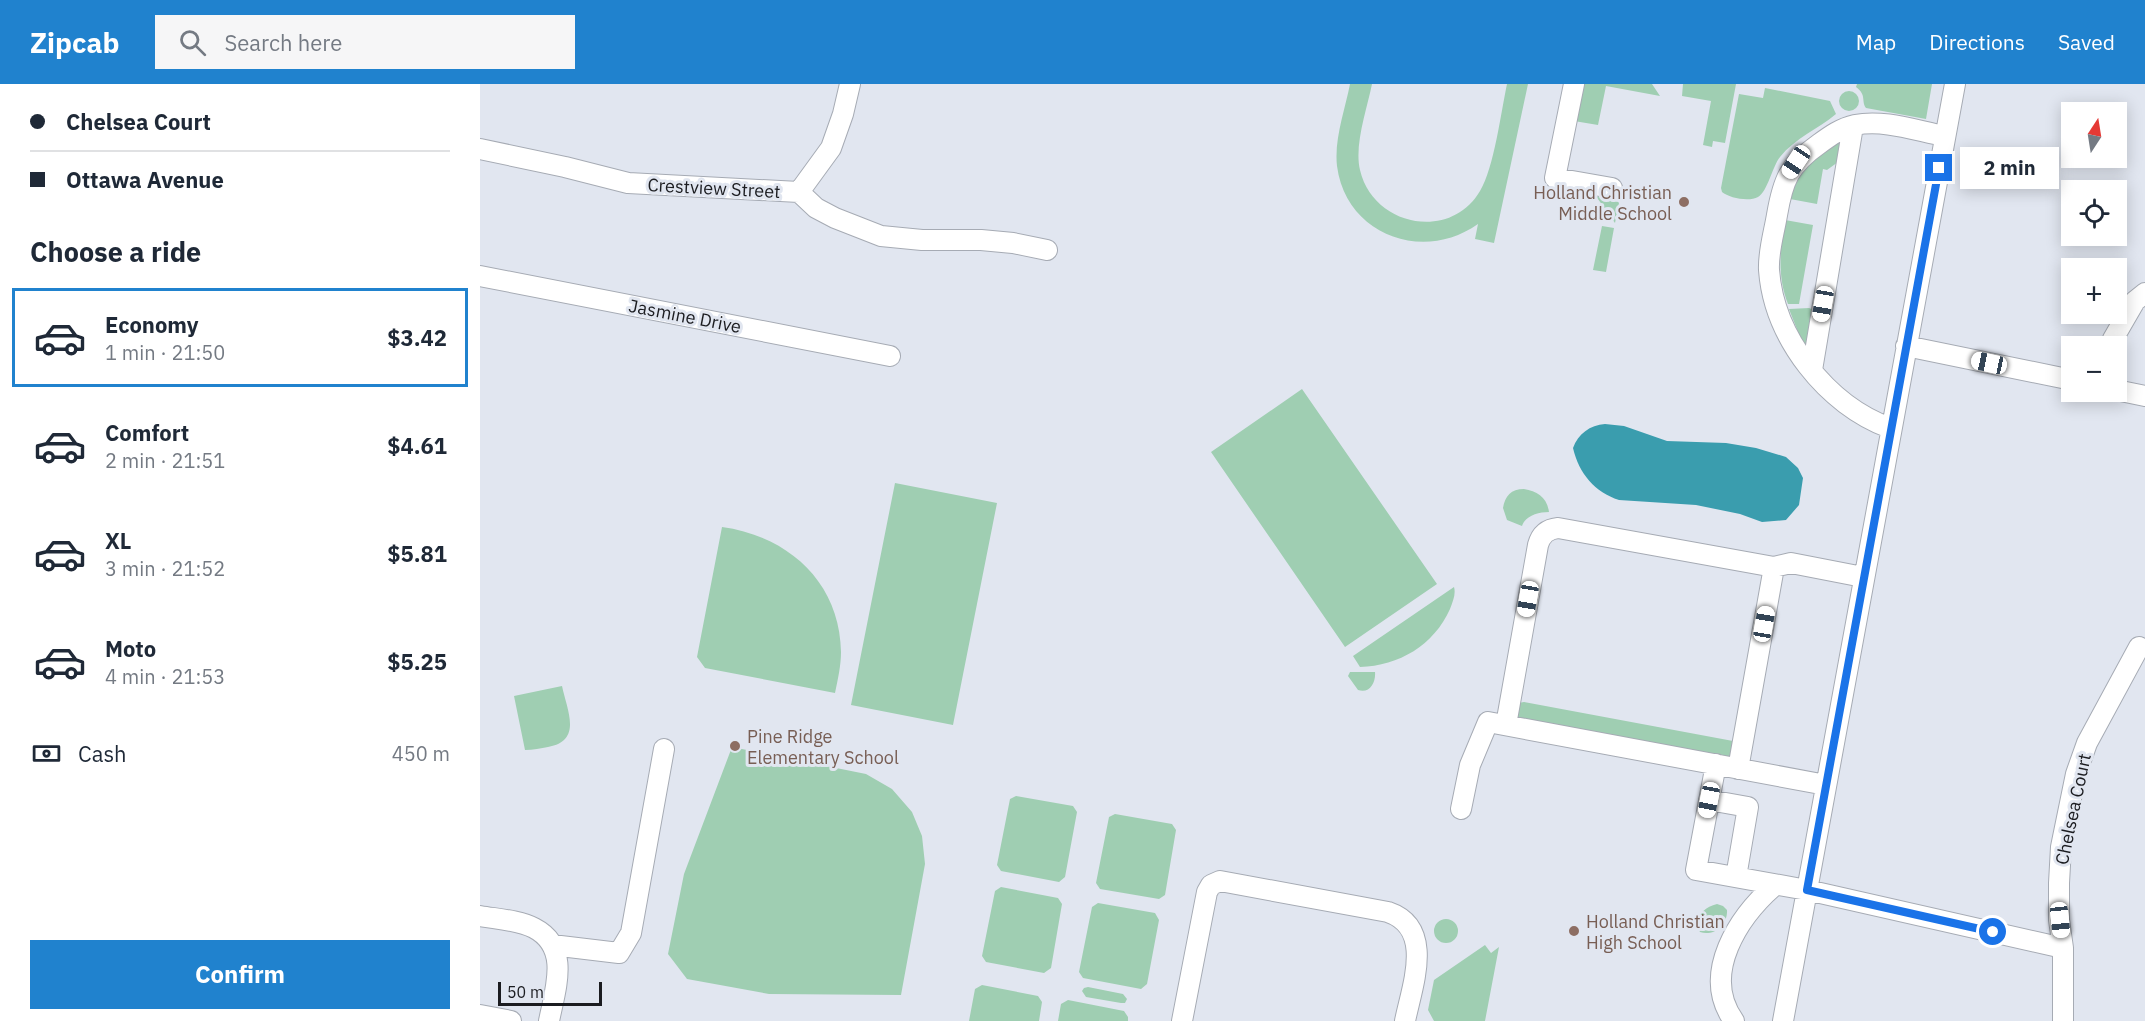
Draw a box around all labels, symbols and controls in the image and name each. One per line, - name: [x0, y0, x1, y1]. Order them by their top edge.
- search box: [155, 15, 575, 69]
- text: Zipcab: [30, 24, 119, 61]
- icon: search: [176, 26, 209, 59]
- text: Search here: [224, 28, 342, 57]
- text: Map: [1856, 28, 1896, 56]
- text: Directions: [1929, 28, 2025, 56]
- text: Saved: [2058, 28, 2115, 56]
- north arrow: [2061, 102, 2127, 168]
- map controls: [2061, 102, 2127, 402]
- text: Chelsea Court: [66, 107, 211, 136]
- car: [1778, 142, 1814, 182]
- callout: 2 min: [1960, 147, 2059, 189]
- route end: [1925, 154, 1952, 181]
- text: 2 min: [1983, 154, 2036, 181]
- text: Ottawa Avenue: [66, 165, 224, 194]
- street label: Crestview Street: [647, 173, 781, 203]
- button: locate: [2061, 180, 2127, 246]
- place label: Holland Christian Middle School: [1533, 181, 1672, 225]
- marker: Holland Christian Middle School: [1677, 195, 1691, 209]
- text: Choose a ride: [30, 234, 201, 269]
- button: +: [2061, 258, 2127, 324]
- car: [1811, 285, 1835, 323]
- street label: Jasmine Drive: [627, 294, 743, 338]
- text: Economy: [105, 310, 199, 339]
- icon: car: [33, 311, 87, 365]
- text: $3.42: [387, 323, 447, 352]
- button: −: [2061, 336, 2127, 402]
- text: 1 min · 21:50: [105, 339, 225, 366]
- car: [1970, 350, 2008, 376]
- text: Comfort: [105, 418, 189, 447]
- icon: car: [33, 419, 87, 473]
- text: $4.61: [387, 431, 447, 460]
- text: 2 min · 21:51: [105, 447, 225, 474]
- text: XL: [105, 526, 131, 555]
- icon: car: [33, 527, 87, 581]
- text: $5.81: [387, 539, 447, 568]
- text: 3 min · 21:52: [105, 555, 225, 582]
- car: [1516, 580, 1540, 618]
- car: [1752, 605, 1776, 643]
- text: Moto: [105, 634, 156, 663]
- icon: car: [33, 635, 87, 689]
- text: $5.25: [387, 647, 447, 676]
- text: 4 min · 21:53: [105, 663, 225, 690]
- place label: Pine Ridge Elementary School: [747, 725, 899, 769]
- icon: cash: [30, 737, 63, 770]
- text: Cash: [78, 739, 127, 768]
- marker: Pine Ridge Elementary School: [728, 739, 742, 753]
- text: 450 m: [392, 740, 450, 767]
- street label: Chelsea Court: [2050, 751, 2096, 867]
- car: [1697, 781, 1721, 819]
- car: [2049, 901, 2071, 939]
- place label: Holland Christian High School: [1586, 910, 1725, 954]
- route start: [1979, 918, 2006, 945]
- marker: Holland Christian High School: [1567, 924, 1581, 938]
- button: Confirm: [30, 940, 450, 1009]
- scale bar: [498, 979, 602, 1006]
- text: 50 m: [507, 982, 544, 1002]

